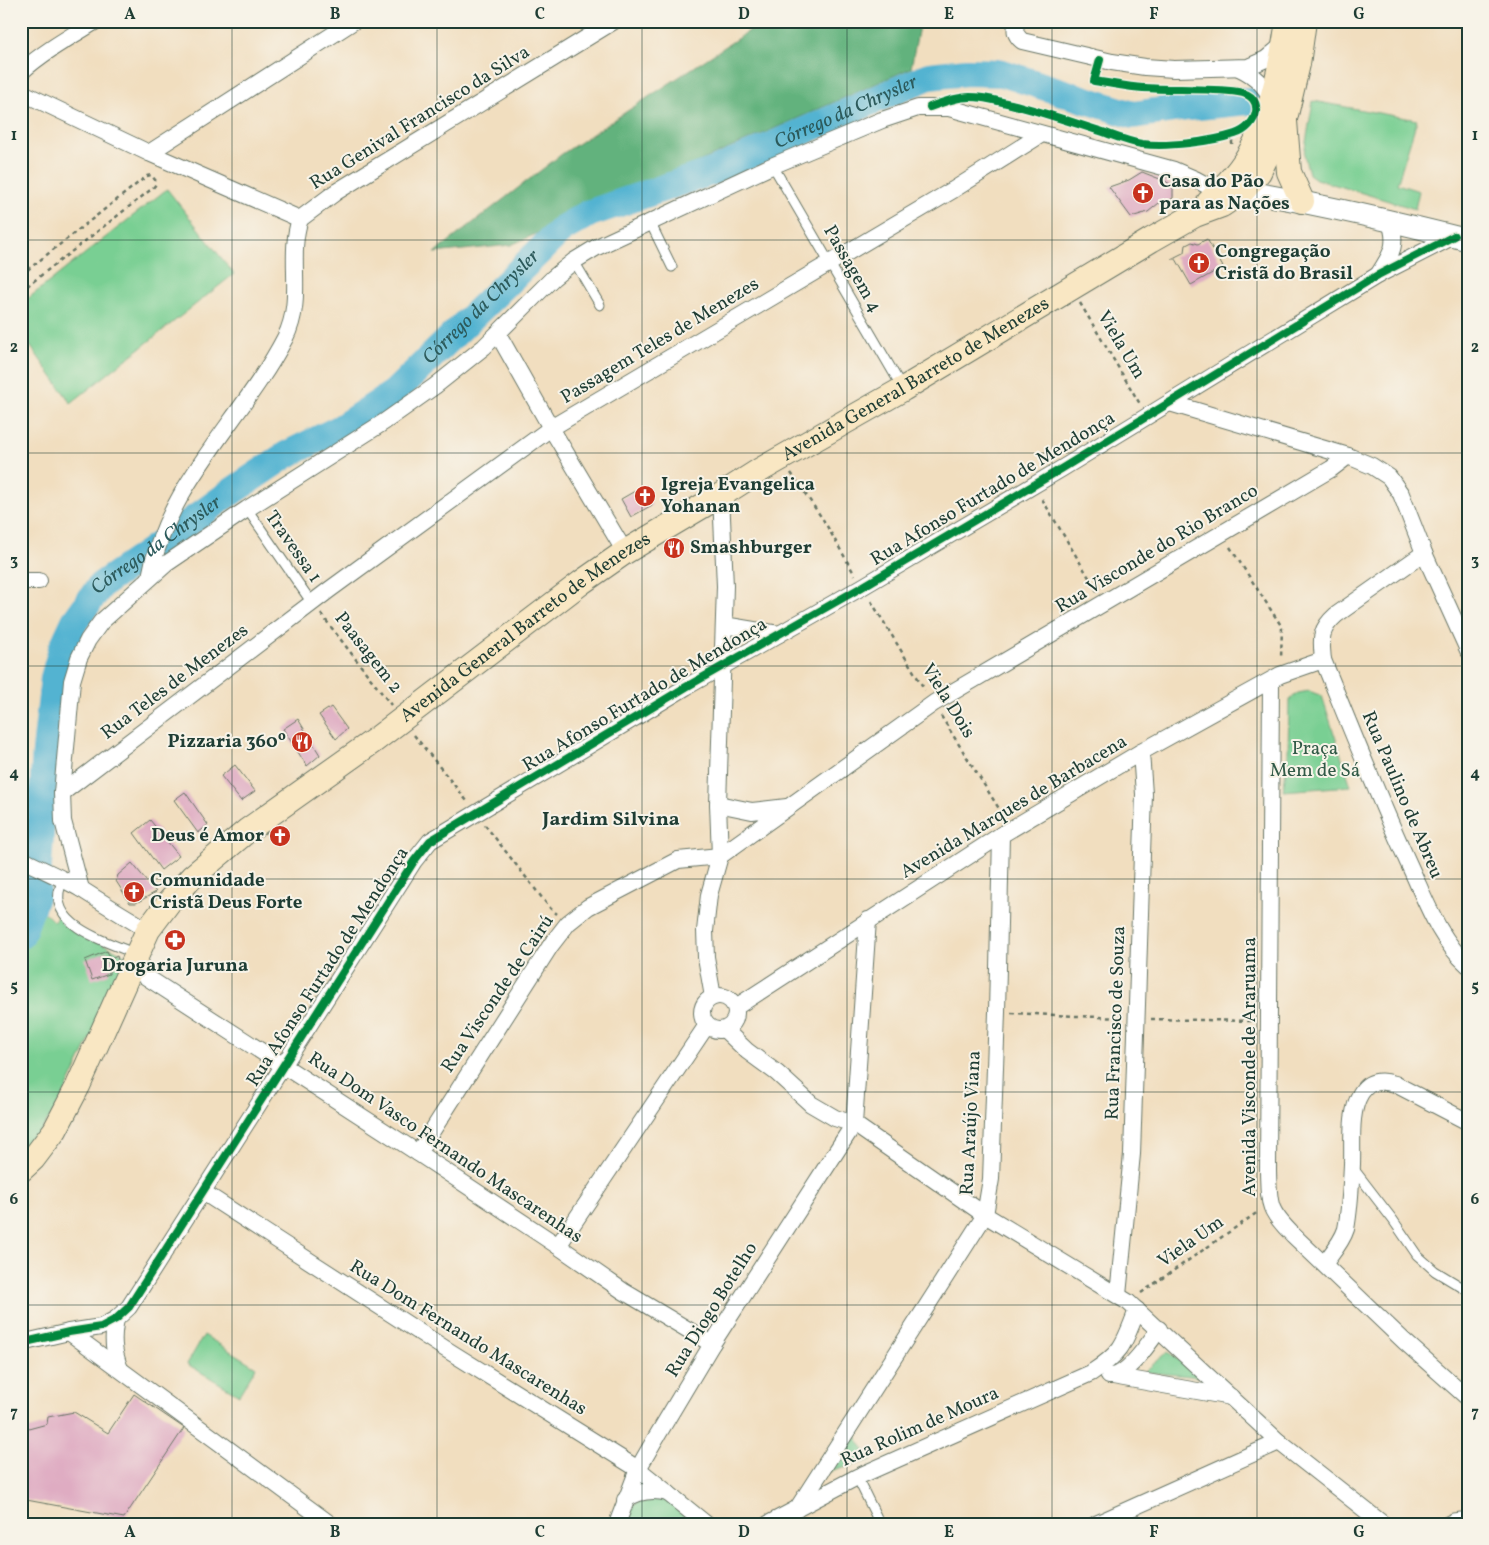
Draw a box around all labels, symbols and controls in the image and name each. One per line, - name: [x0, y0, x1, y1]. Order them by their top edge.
- text: A: [124, 4, 136, 26]
- text: B: [330, 4, 341, 26]
- text: C: [535, 4, 545, 26]
- text: D: [738, 4, 750, 26]
- text: E: [944, 4, 954, 26]
- text: F: [1149, 4, 1159, 26]
- text: G: [1353, 4, 1365, 26]
- street label: Rua Genival Francisco da Silva: [305, 39, 535, 197]
- water label: Córrego da Chrysler: [770, 68, 923, 157]
- text: 1: [11, 125, 17, 147]
- text: 1: [1472, 125, 1478, 147]
- place label: Casa do Pão para as Nações: [1159, 169, 1290, 217]
- church icon: Casa do Pão para as Nações: [1131, 181, 1155, 205]
- street label: Passagem 4: [817, 221, 887, 317]
- place label: Congregação Cristã do Brasil: [1215, 239, 1353, 287]
- water label: Córrego da Chrysler: [417, 243, 547, 371]
- church icon: Congregação Cristã do Brasil: [1187, 251, 1211, 275]
- street label: Passagem Teles de Menezes: [556, 271, 764, 411]
- street label: Avenida General Barreto de Menezes: [777, 291, 1054, 468]
- street label: Viela Um: [1090, 306, 1152, 384]
- text: 2: [10, 337, 18, 359]
- text: 2: [1471, 337, 1479, 359]
- street label: Rua Afonso Furtado de Mendonça: [866, 405, 1120, 573]
- place label: Igreja Evangelica Yohanan: [661, 472, 815, 520]
- street label: Rua Visconde do Rio Branco: [1051, 478, 1263, 620]
- church icon: Igreja Evangelica Yohanan: [633, 484, 657, 508]
- water label: Córrego da Chrysler: [84, 489, 228, 600]
- street label: Travessa 1: [259, 506, 327, 588]
- street label: Avenida General Barreto de Menezes: [395, 526, 656, 729]
- place label: Smashburger: [690, 535, 812, 561]
- restaurant icon: Smashburger: [662, 536, 686, 560]
- text: 3: [10, 550, 18, 572]
- text: 3: [1471, 550, 1479, 572]
- street label: Paasagem 2: [328, 607, 408, 699]
- street label: Rua Afonso Furtado de Mendonça: [518, 611, 772, 779]
- street label: Rua Teles de Menezes: [96, 618, 254, 746]
- street label: Viela Dois: [915, 659, 981, 743]
- street label: Rua Paulino de Abreu: [1355, 707, 1449, 883]
- place label: Pizzaria 360º: [167, 729, 286, 755]
- street label: Avenida Marques de Barbacena: [896, 729, 1132, 885]
- restaurant icon: Pizzaria 360º: [290, 730, 314, 754]
- park label: Praça Mem de Sá: [1270, 736, 1360, 784]
- text: 4: [9, 763, 19, 785]
- text: 4: [1470, 763, 1480, 785]
- district label: Jardim Silvina: [541, 806, 680, 834]
- place label: Deus é Amor: [151, 823, 264, 849]
- church icon: Deus é Amor: [268, 824, 292, 848]
- street label: Rua Afonso Furtado de Mendonça: [241, 842, 415, 1092]
- place label: Comunidade Cristã Deus Forte: [150, 868, 303, 916]
- church icon: Comunidade Cristã Deus Forte: [122, 880, 146, 904]
- street label: Rua Visconde de Cairú: [435, 910, 561, 1078]
- street label: Rua Francisco de Souza: [1100, 925, 1132, 1121]
- pharmacy icon: Drogaria Juruna: [163, 928, 187, 952]
- street label: Avenida Visconde de Araruama: [1237, 937, 1263, 1197]
- place label: Drogaria Juruna: [102, 953, 248, 979]
- text: 5: [10, 976, 18, 998]
- text: 5: [1471, 976, 1479, 998]
- street label: Rua Dom Vasco Fernando Mascarenhas: [303, 1046, 587, 1250]
- street label: Rua Araújo Viana: [954, 1050, 988, 1196]
- text: 6: [10, 1189, 19, 1211]
- text: 6: [1471, 1189, 1480, 1211]
- street label: Viela Um: [1153, 1210, 1229, 1274]
- street label: Rua Diogo Botelho: [660, 1237, 764, 1383]
- street label: Rua Dom Fernando Mascarenhas: [344, 1254, 592, 1422]
- street label: Rua Rolim de Moura: [837, 1380, 1003, 1474]
- text: 7: [10, 1402, 18, 1424]
- text: 7: [1471, 1402, 1479, 1424]
- text: A: [124, 1522, 136, 1544]
- text: B: [330, 1522, 341, 1544]
- text: C: [535, 1522, 545, 1544]
- text: D: [738, 1522, 750, 1544]
- text: E: [944, 1522, 954, 1544]
- text: F: [1149, 1522, 1159, 1544]
- text: G: [1353, 1522, 1365, 1544]

